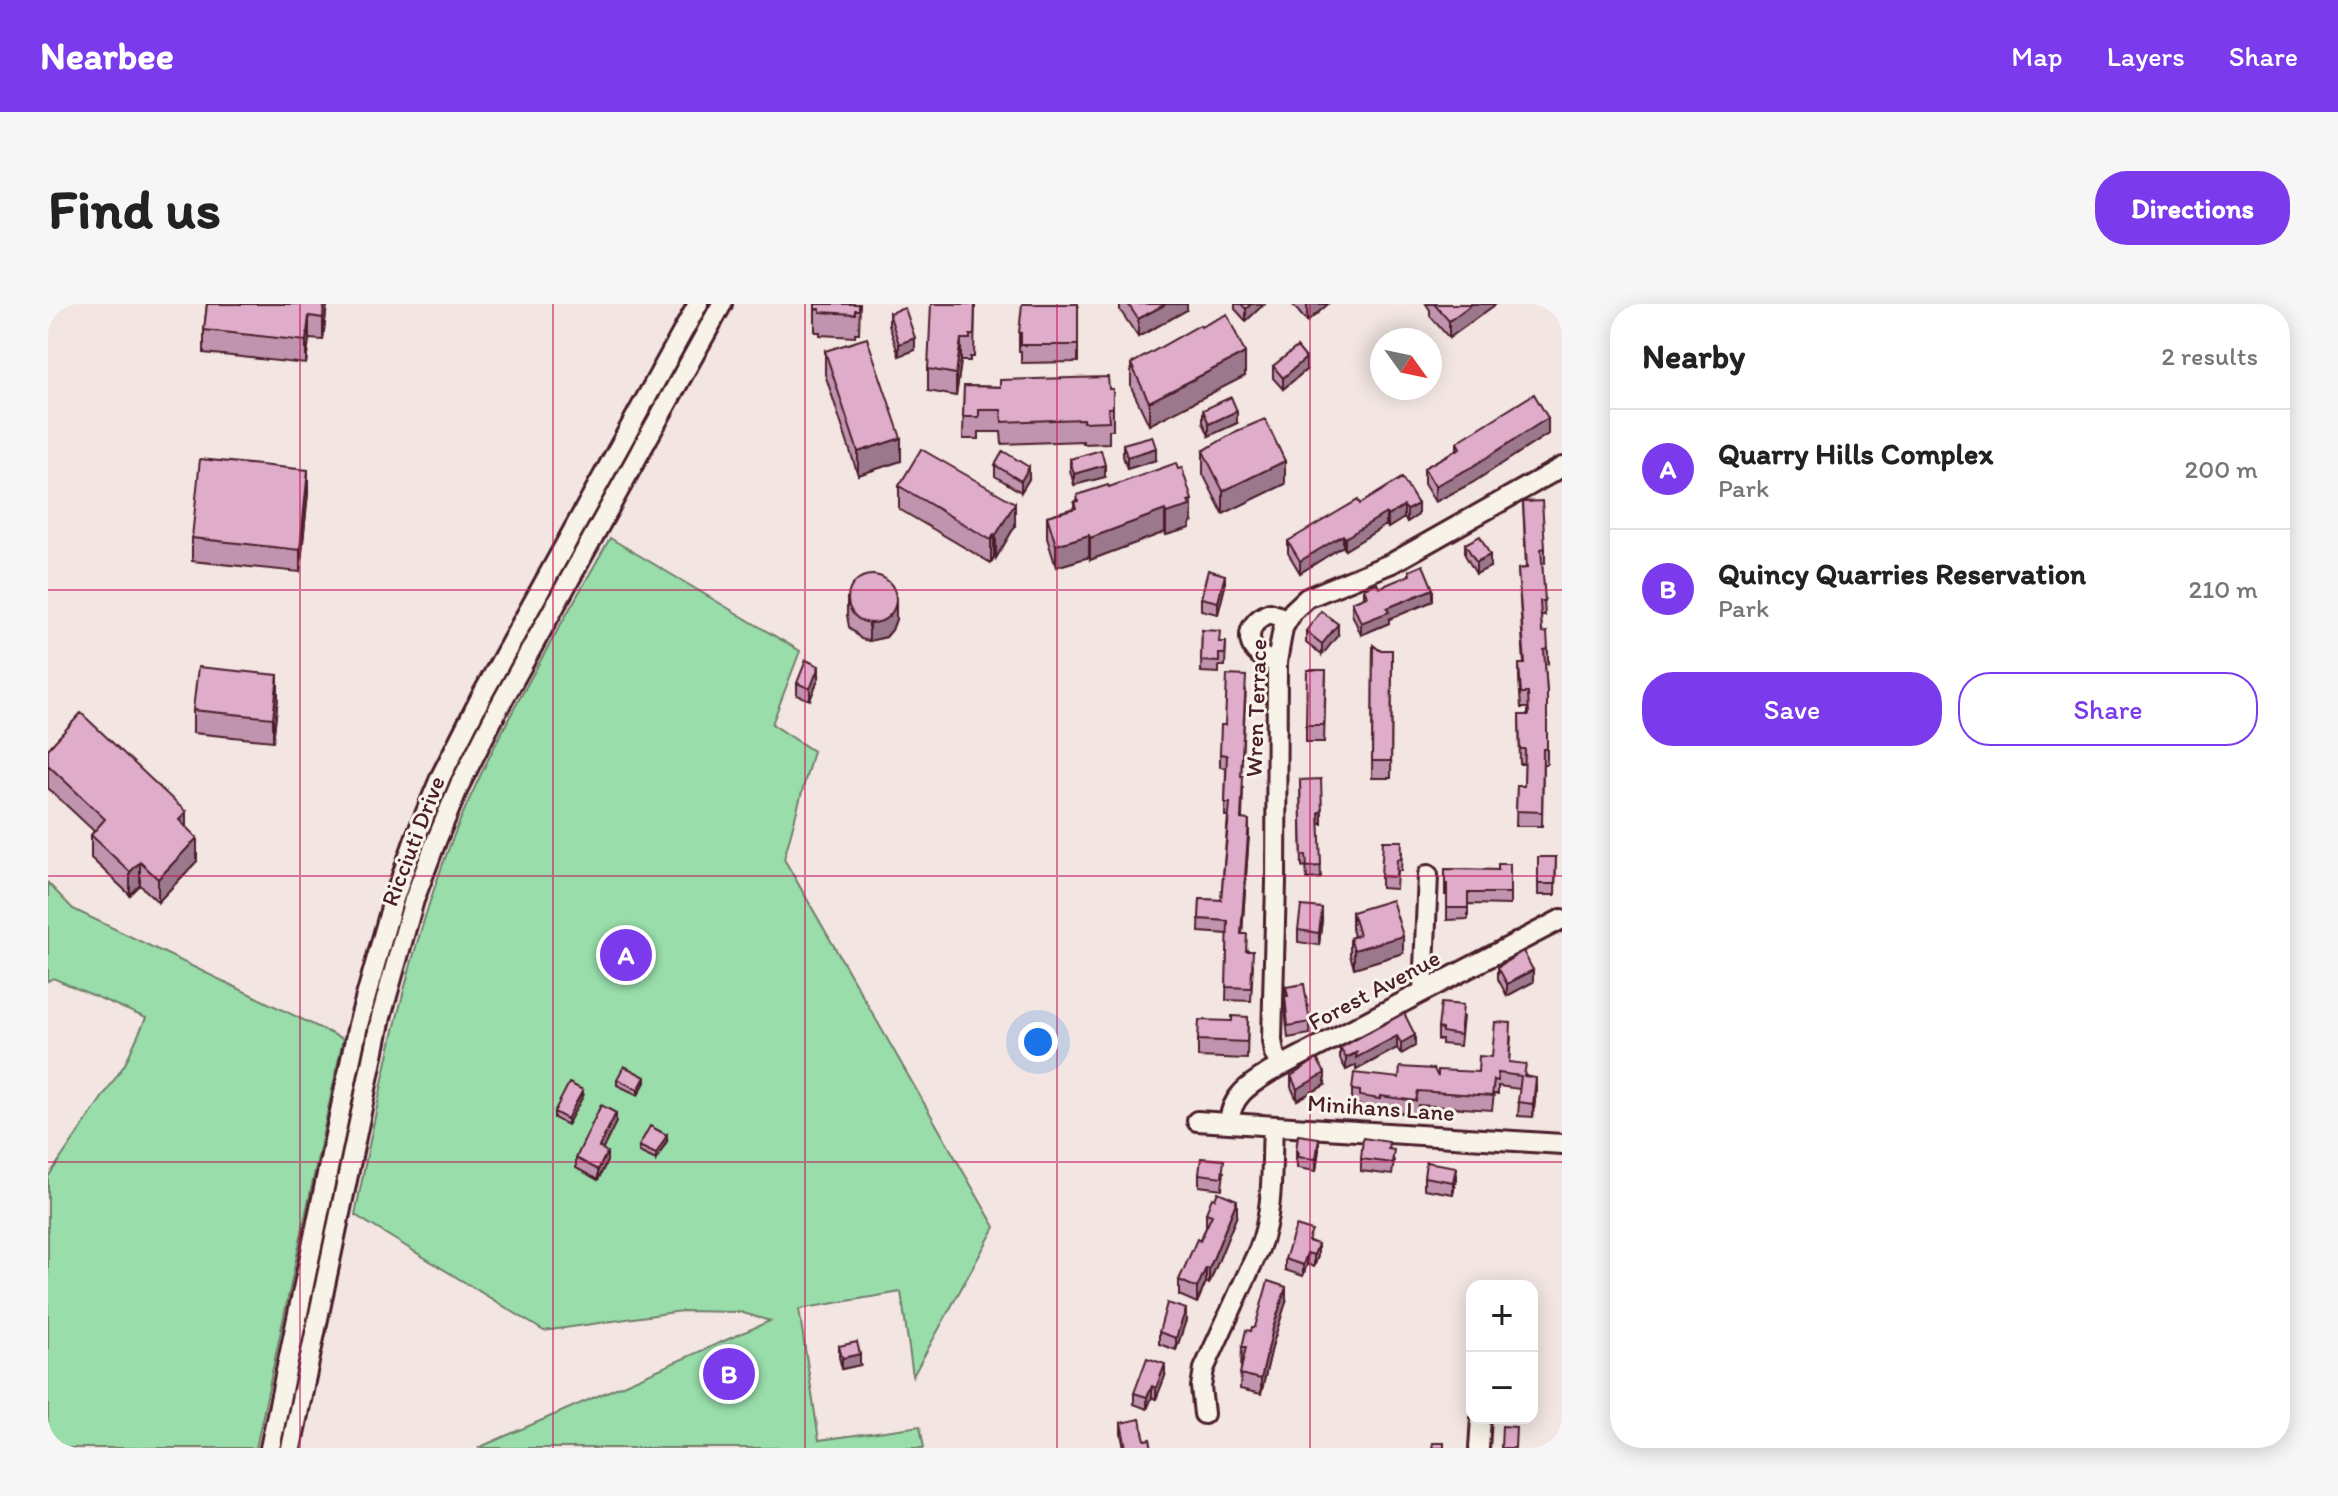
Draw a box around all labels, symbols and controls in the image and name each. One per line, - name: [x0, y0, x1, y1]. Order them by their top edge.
- text: Nearbee: [40, 33, 174, 79]
- text: Map: [2011, 39, 2063, 73]
- text: Layers: [2107, 39, 2185, 73]
- text: Share: [2229, 39, 2298, 73]
- button: Directions: [2095, 171, 2290, 245]
- text: Find us: [48, 175, 221, 242]
- north arrow: [1370, 328, 1442, 400]
- text: Nearby: [1642, 336, 1745, 377]
- text: 2 results: [2161, 340, 2258, 372]
- text: Quarry Hills Complex: [1718, 435, 1993, 472]
- text: A: [1660, 453, 1676, 485]
- text: 200 m: [2185, 453, 2258, 485]
- text: Park: [1718, 472, 1769, 504]
- text: Quincy Quarries Reservation: [1718, 555, 2086, 592]
- text: B: [1660, 573, 1676, 605]
- text: 210 m: [2189, 573, 2258, 605]
- text: Park: [1718, 592, 1769, 624]
- street label: Wren Terrace: [1239, 638, 1272, 778]
- button: Save: [1642, 672, 1942, 746]
- button: Share: [1958, 672, 2258, 746]
- street label: Ricciuti Drive: [374, 772, 451, 910]
- pin: A: [600, 925, 652, 985]
- street label: Forest Avenue: [1303, 943, 1445, 1036]
- your location: [1018, 1022, 1058, 1062]
- street label: Minihans Lane: [1306, 1088, 1456, 1127]
- map controls: [1466, 1280, 1538, 1424]
- button: +: [1466, 1280, 1538, 1352]
- pin: B: [703, 1344, 755, 1404]
- button: −: [1466, 1352, 1538, 1424]

